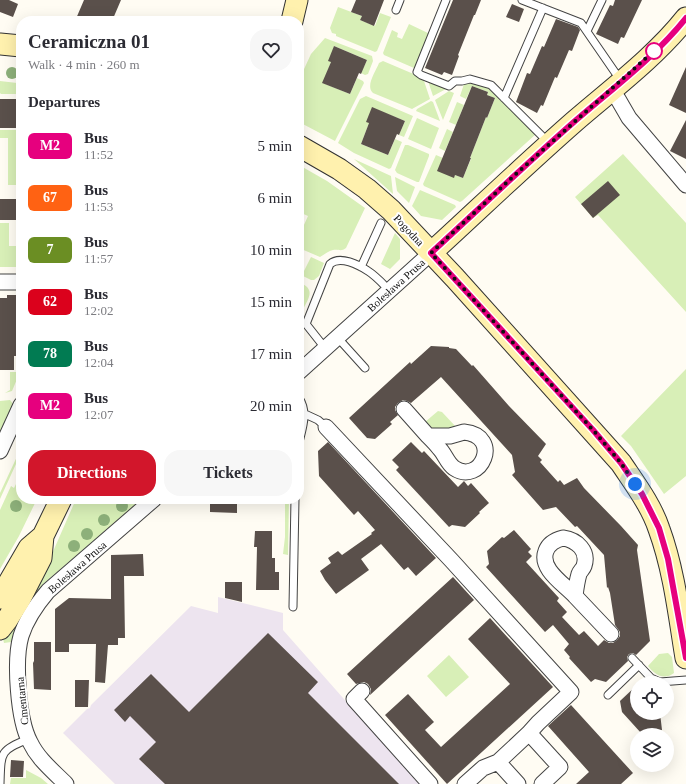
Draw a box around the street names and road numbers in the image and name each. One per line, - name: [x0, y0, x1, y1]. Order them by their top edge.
- street label: Pogodna: [391, 212, 427, 248]
- street label: Bolesława Prusa: [365, 256, 427, 314]
- street label: Bolesława Prusa: [46, 538, 109, 595]
- street label: Cmentarna: [13, 676, 30, 726]

